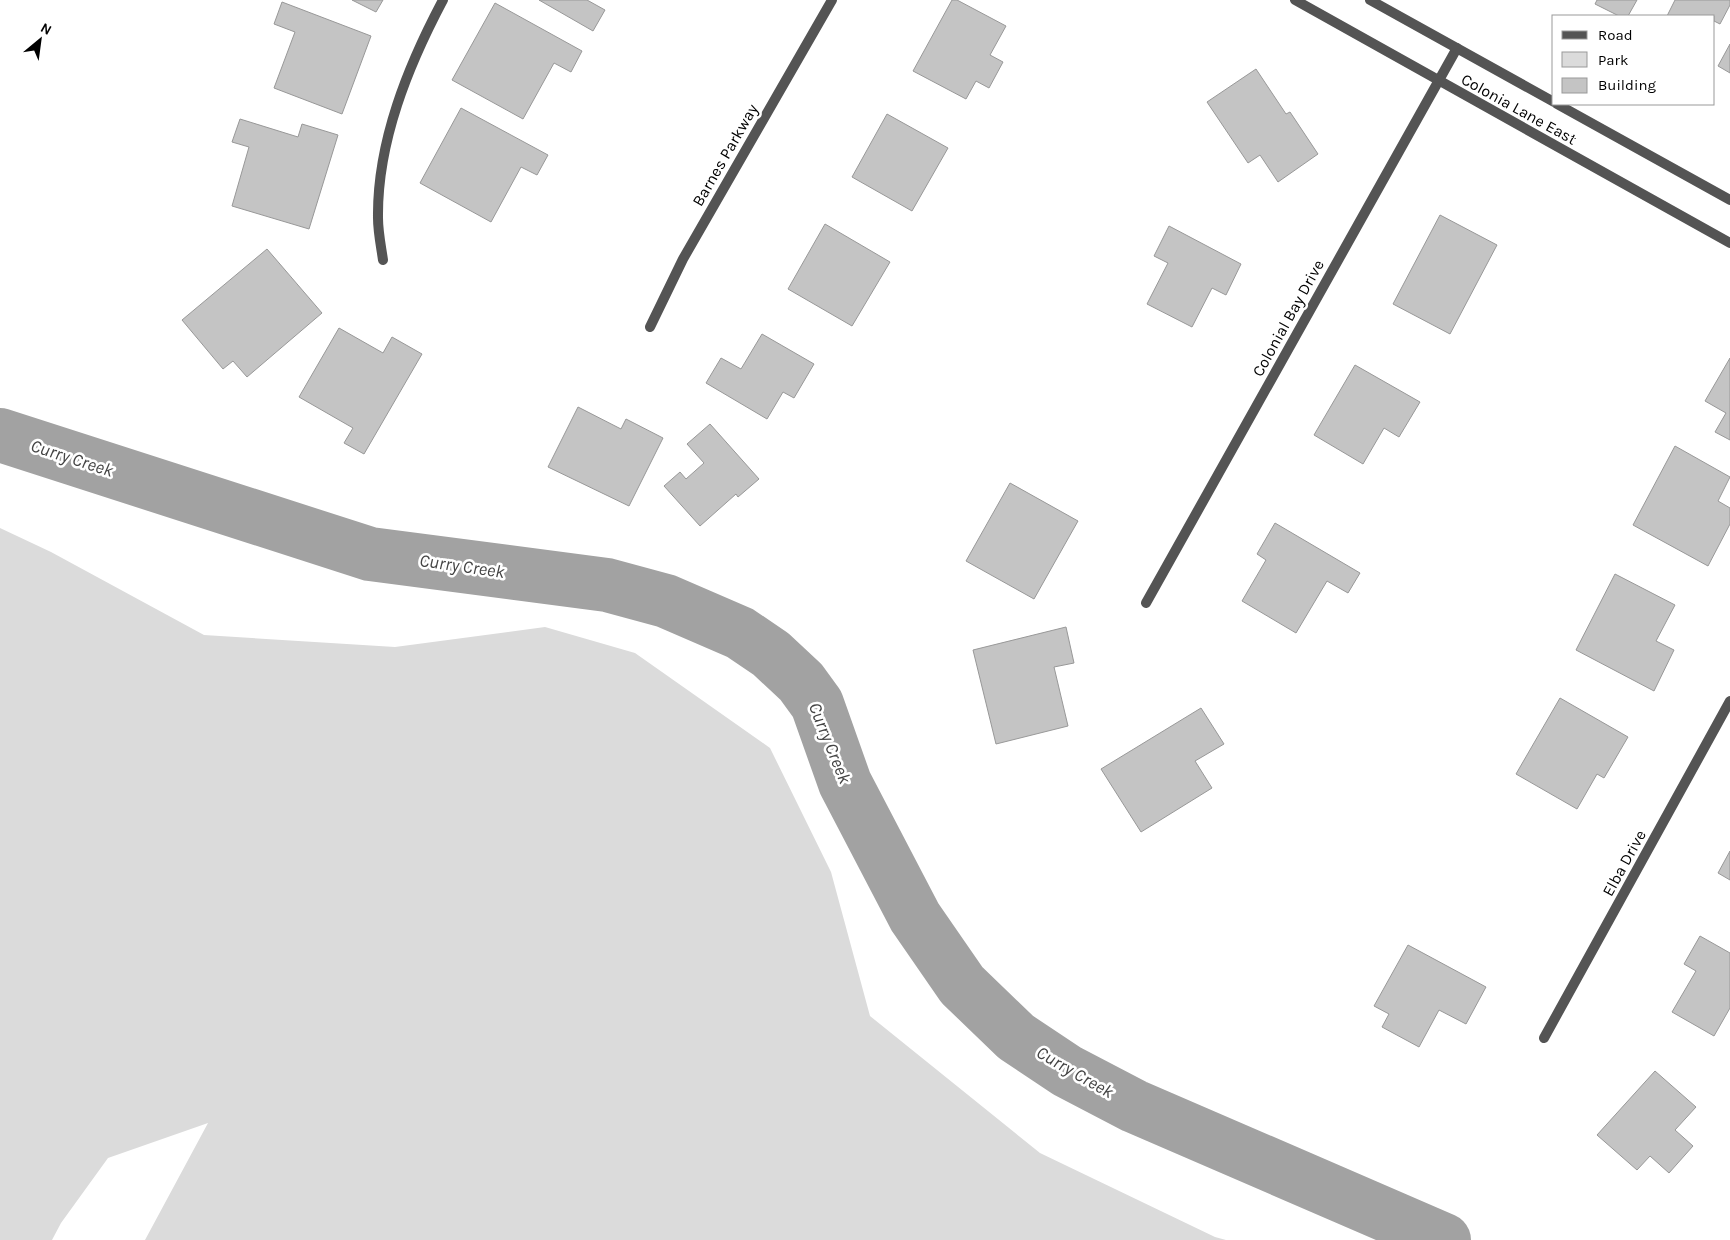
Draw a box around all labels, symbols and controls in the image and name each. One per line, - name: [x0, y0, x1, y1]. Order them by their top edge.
- north arrow: [15, 15, 65, 65]
- legend: [1552, 15, 1715, 105]
- text: N: [38, 19, 55, 39]
- text: Road: [1598, 26, 1633, 44]
- text: Park: [1598, 51, 1628, 69]
- street label: Colonia Lane East: [1458, 69, 1580, 149]
- text: Building: [1598, 76, 1656, 94]
- street label: Barnes Parkway: [688, 100, 762, 210]
- street label: Colonial Bay Drive: [1248, 256, 1328, 380]
- water label: Curry Creek: [28, 434, 117, 482]
- water label: Curry Creek: [418, 549, 507, 583]
- water label: Curry Creek: [804, 699, 857, 788]
- street label: Elba Drive: [1598, 826, 1650, 900]
- water label: Curry Creek: [1032, 1041, 1118, 1103]

